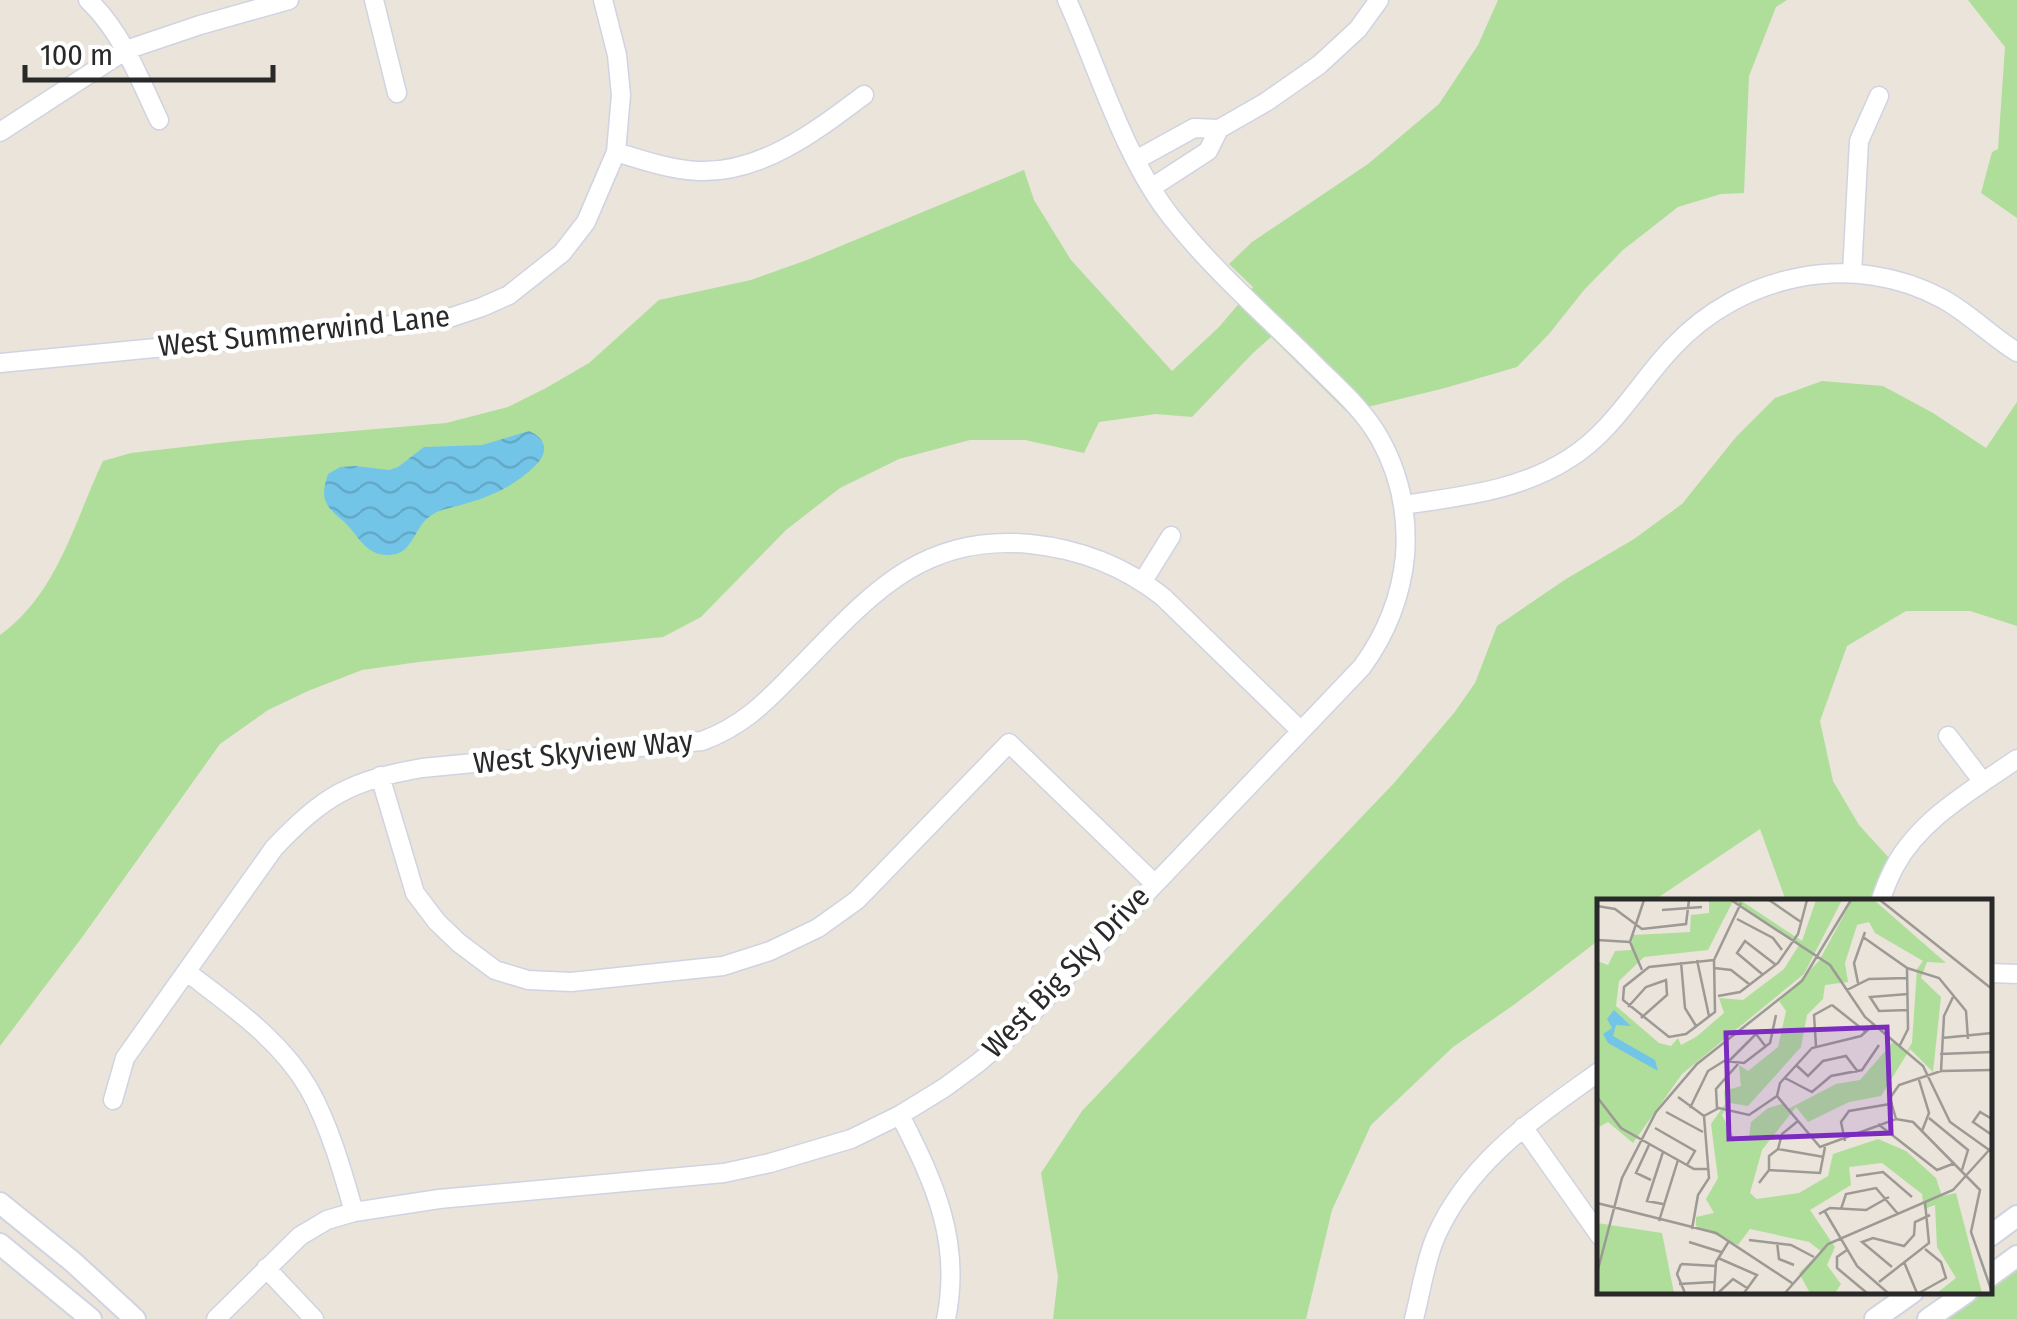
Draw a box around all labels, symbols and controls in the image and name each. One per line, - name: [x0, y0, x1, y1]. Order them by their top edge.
- scale bar: [25, 20, 272, 82]
- text: 100 m: [40, 37, 113, 73]
- street label: West Summerwind Lane: [156, 298, 452, 364]
- street label: West Skyview Way: [471, 723, 695, 781]
- street label: West Big Sky Drive: [975, 879, 1157, 1065]
- inset map: [1597, 899, 1992, 1294]

